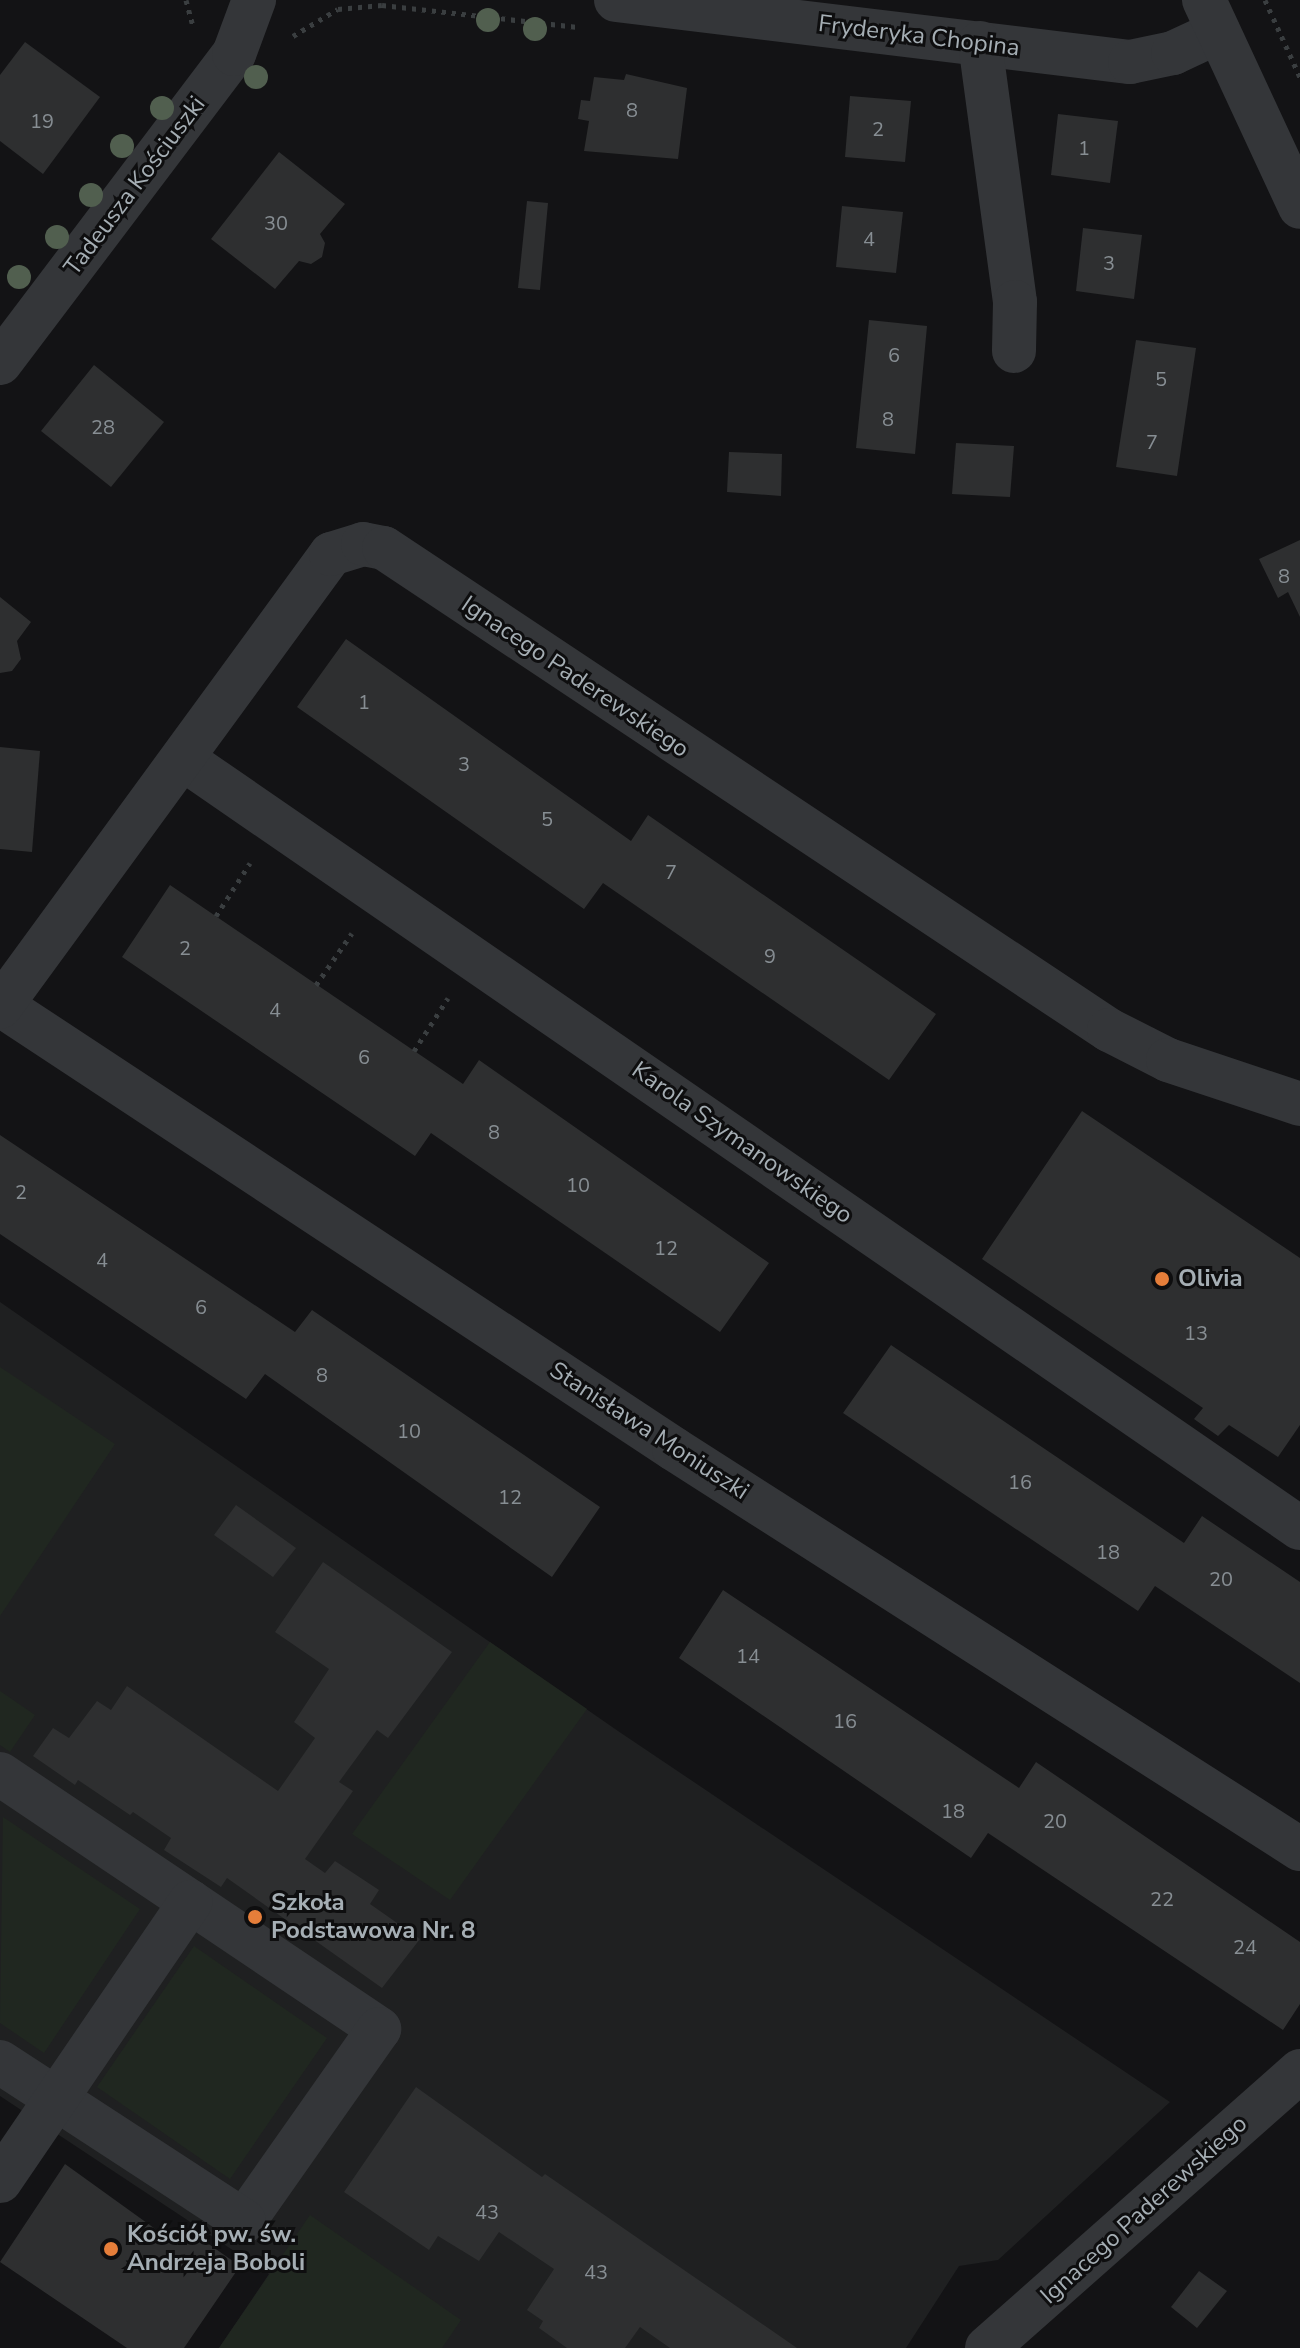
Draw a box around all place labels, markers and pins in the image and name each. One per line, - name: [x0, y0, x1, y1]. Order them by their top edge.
- place label: Olivia: [1178, 1265, 1243, 1293]
- marker: Olivia: [1153, 1270, 1171, 1288]
- place label: Szkoła Podstawowa Nr. 8: [271, 1889, 475, 1945]
- marker: Szkoła Podstawowa Nr. 8: [246, 1908, 264, 1926]
- place label: Kościół pw. św. Andrzeja Boboli: [127, 2221, 305, 2277]
- marker: Kościół pw. św. Andrzeja Boboli: [102, 2240, 120, 2258]

